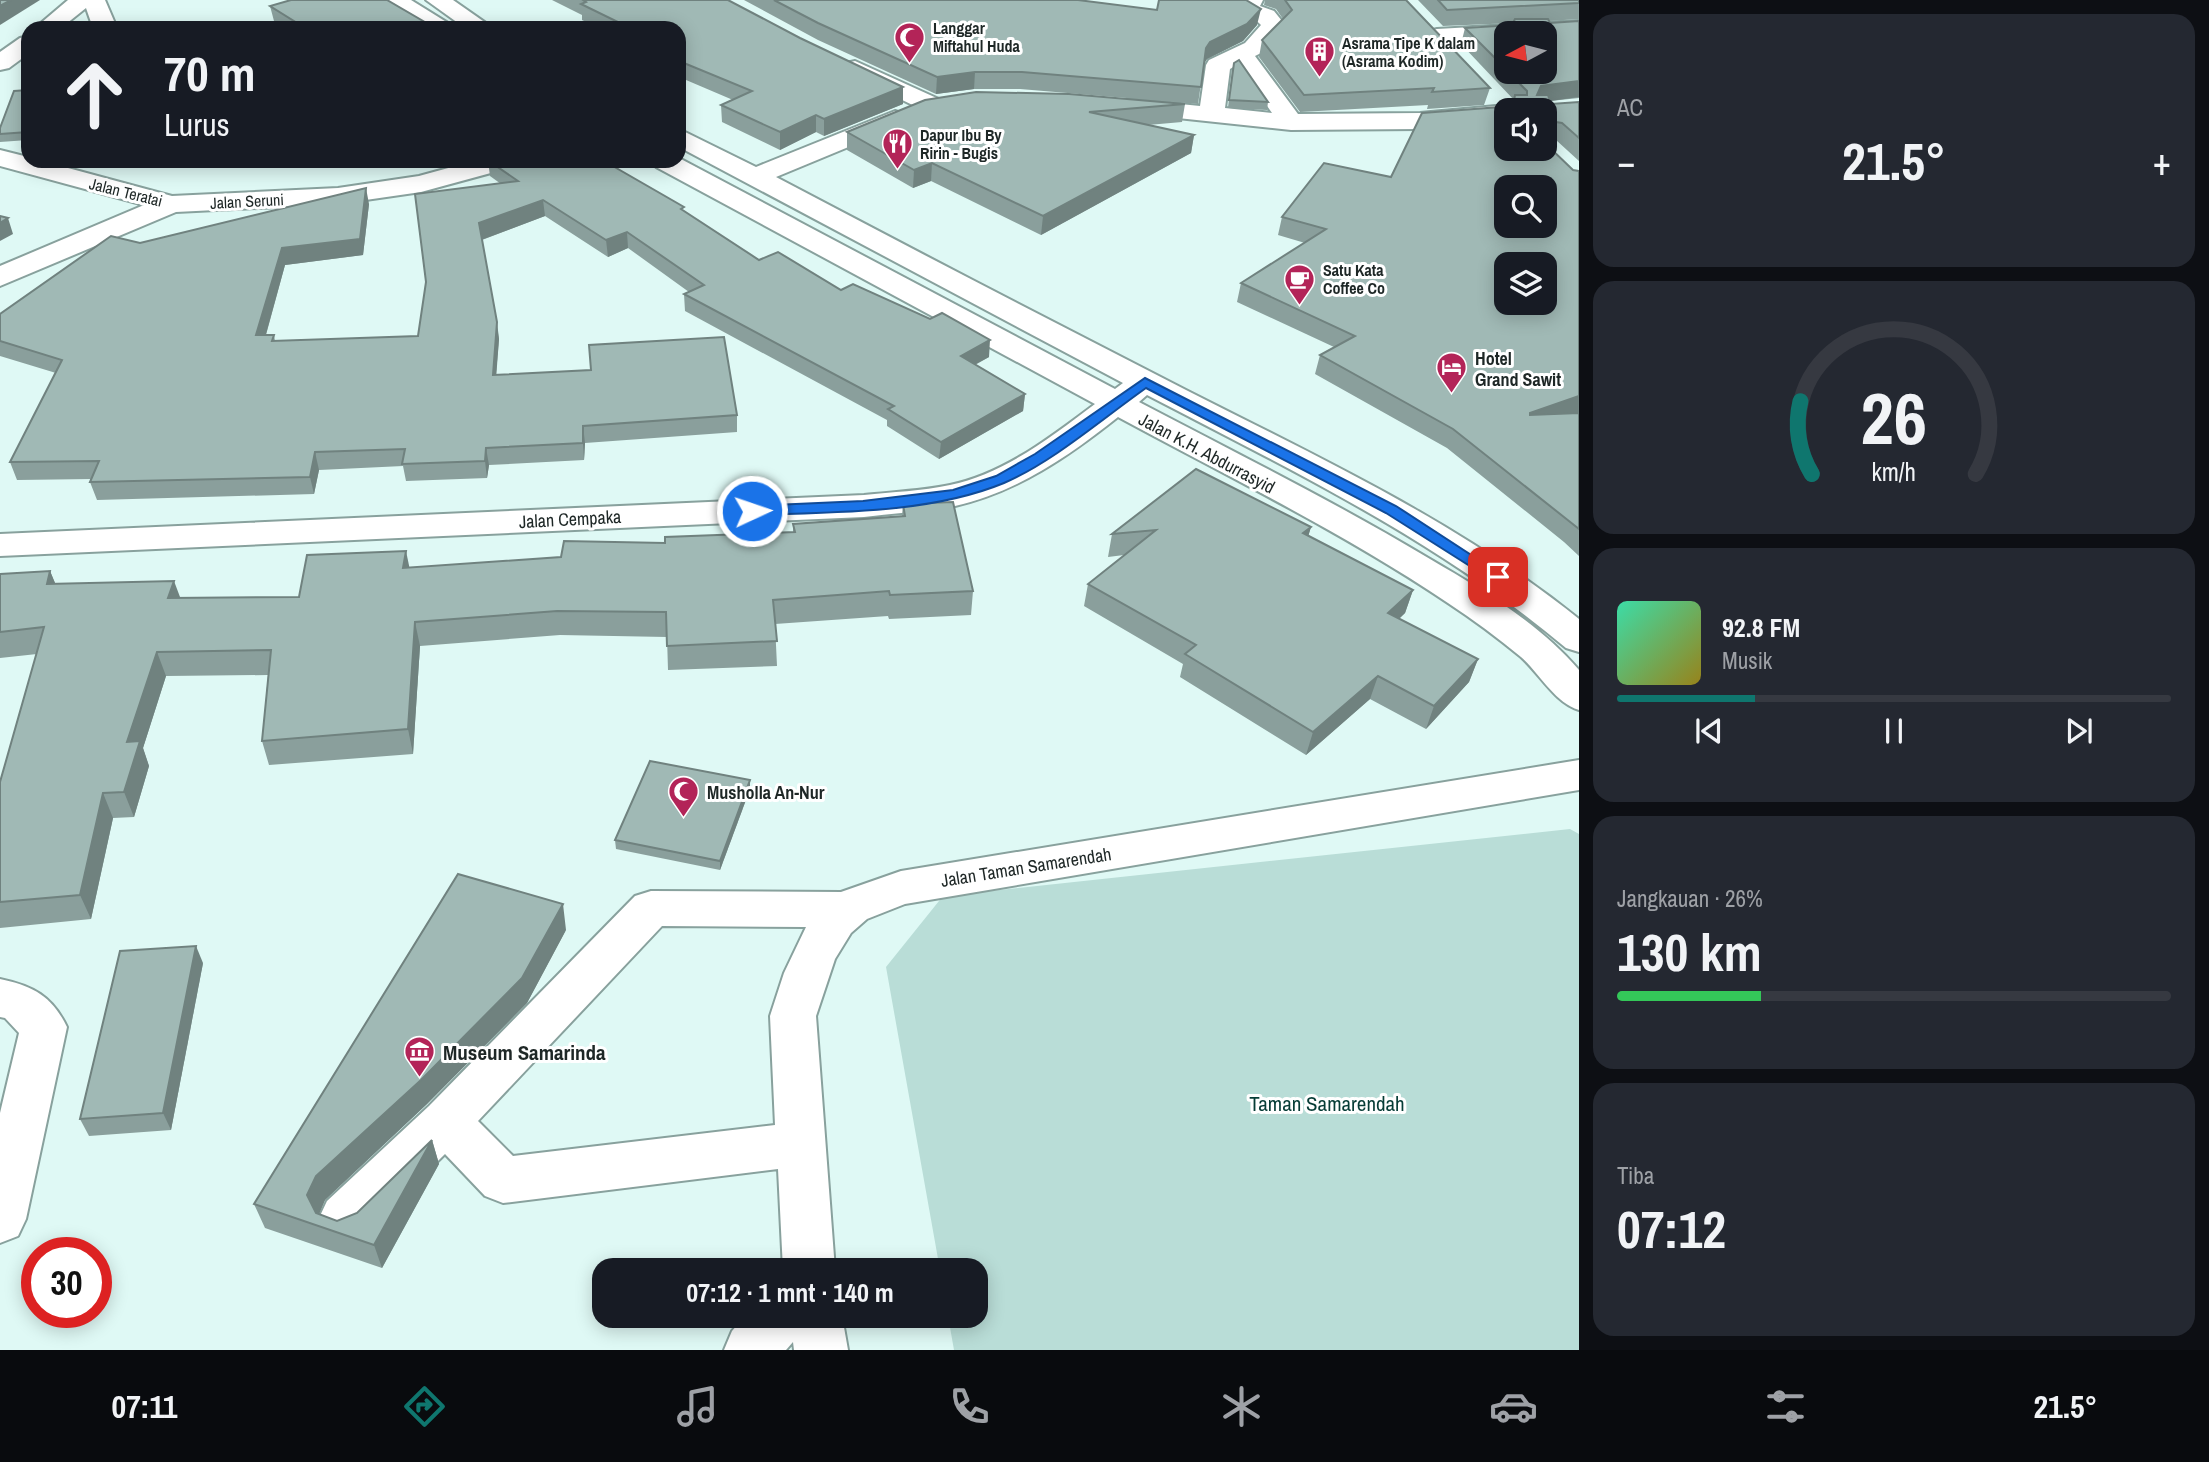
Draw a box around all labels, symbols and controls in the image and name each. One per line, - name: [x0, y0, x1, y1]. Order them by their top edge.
- place label: Langgar Miftahul Huda: [933, 17, 1020, 57]
- mosque icon: Langgar Miftahul Huda: [893, 20, 927, 64]
- north arrow: [1494, 21, 1558, 84]
- map controls: [1494, 21, 1557, 315]
- place label: Asrama Tipe K dalam (Asrama Kodim): [1342, 32, 1475, 72]
- building icon: Asrama Tipe K dalam (Asrama Kodim): [1302, 35, 1336, 79]
- text: 70 m: [164, 40, 256, 106]
- icon: ahead: [49, 49, 140, 140]
- text: AC: [1617, 92, 1643, 123]
- button: sound: [1494, 98, 1557, 161]
- text: Lurus: [164, 103, 230, 146]
- place label: Dapur Ibu By Ririn - Bugis: [920, 124, 1002, 164]
- text: 21.5°: [1842, 126, 1946, 196]
- restaurant icon: Dapur Ibu By Ririn - Bugis: [880, 127, 914, 171]
- text: −: [1617, 136, 1635, 187]
- text: +: [2153, 136, 2171, 187]
- street label: Jalan Teratai: [87, 172, 165, 212]
- button: search: [1494, 175, 1557, 238]
- street label: Jalan Seruni: [210, 188, 284, 214]
- button: layers: [1494, 252, 1557, 315]
- place label: Satu Kata Coffee Co: [1323, 259, 1385, 299]
- cafe icon: Satu Kata Coffee Co: [1283, 262, 1317, 306]
- place label: Hotel Grand Sawit: [1475, 346, 1561, 392]
- hotel icon: Hotel Grand Sawit: [1435, 351, 1469, 395]
- text: 26: [1861, 369, 1927, 467]
- street label: Jalan K.H. Abdurrasyid: [1134, 407, 1280, 499]
- text: km/h: [1872, 455, 1916, 489]
- position arrow: [715, 474, 789, 548]
- street label: Jalan Cempaka: [518, 504, 622, 534]
- pin: [1468, 547, 1528, 607]
- icon: arrive: [1479, 558, 1517, 596]
- text: 92.8 FM: [1722, 610, 1800, 645]
- text: Musik: [1722, 645, 1772, 676]
- icon: previous: [1690, 712, 1728, 750]
- icon: pause: [1875, 712, 1913, 750]
- icon: next: [2060, 712, 2098, 750]
- mosque icon: Musholla An-Nur: [667, 775, 701, 819]
- place label: Musholla An-Nur: [707, 780, 825, 805]
- street label: Jalan Taman Samarendah: [939, 841, 1113, 893]
- text: Jangkauan · 26%: [1617, 883, 1763, 914]
- text: 130 km: [1617, 917, 1762, 987]
- museum icon: Museum Samarinda: [403, 1035, 437, 1079]
- place label: Museum Samarinda: [443, 1038, 606, 1067]
- park label: Taman Samarendah: [1249, 1089, 1405, 1118]
- text: Tiba: [1617, 1160, 1654, 1191]
- text: 07:12: [1617, 1194, 1726, 1264]
- speed limit sign: 30: [21, 1237, 112, 1328]
- text: 07:12 · 1 mnt · 140 m: [686, 1275, 894, 1310]
- icon: directions: [400, 1382, 449, 1431]
- icon: music: [673, 1382, 722, 1431]
- icon: phone: [945, 1382, 994, 1431]
- icon: climate: [1217, 1382, 1266, 1431]
- icon: car: [1489, 1382, 1538, 1431]
- icon: filters: [1761, 1382, 1810, 1431]
- text: 07:11: [112, 1385, 177, 1428]
- text: 21.5°: [2033, 1385, 2097, 1428]

